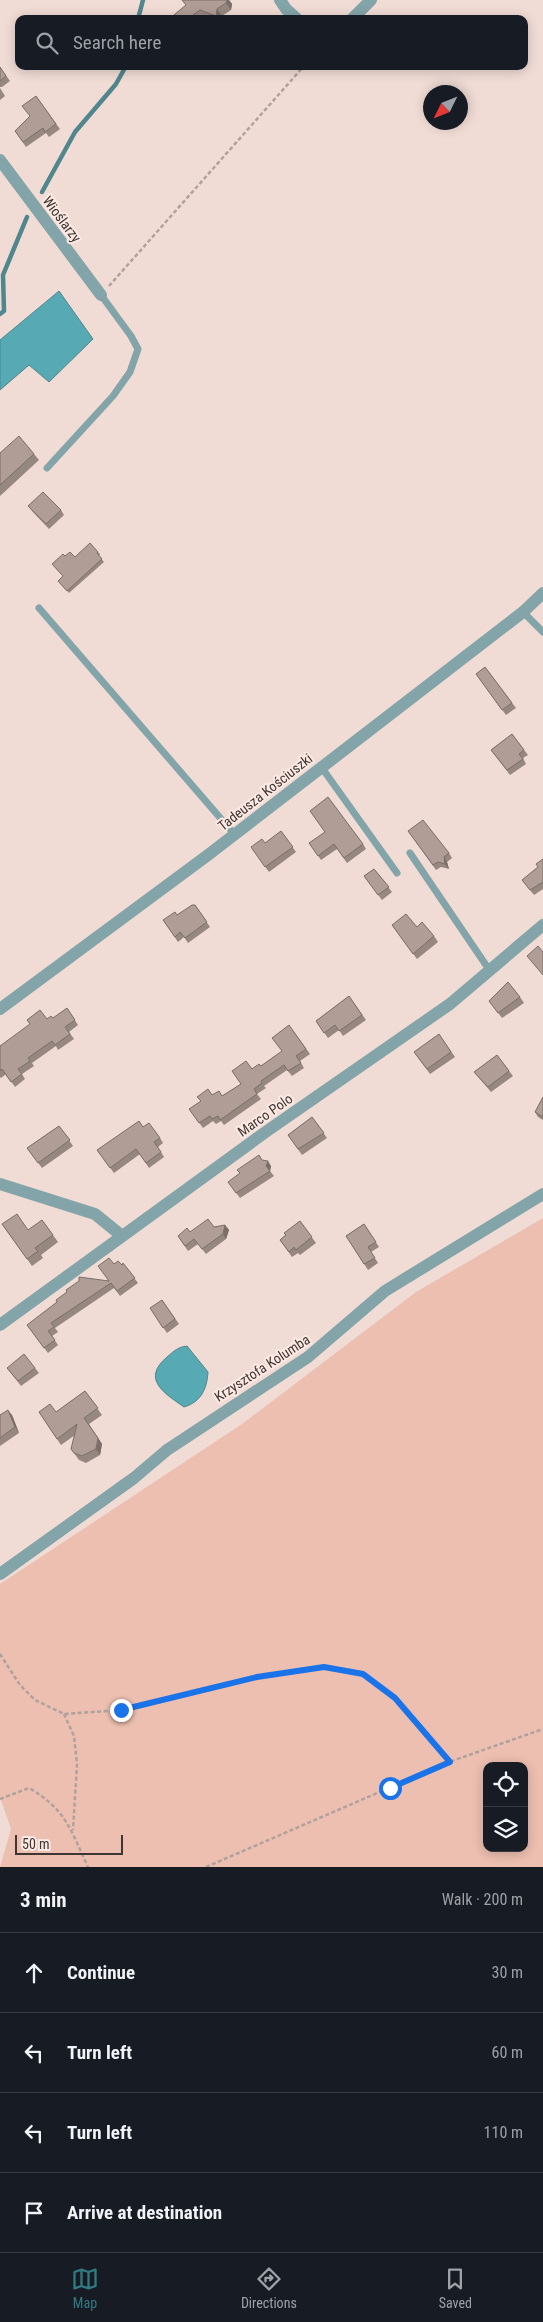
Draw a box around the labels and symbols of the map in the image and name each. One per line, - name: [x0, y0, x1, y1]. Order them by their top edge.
- north arrow: [423, 85, 468, 130]
- street label: Wioślarzy: [40, 193, 85, 245]
- street label: Tadeusza Kościuszki: [215, 750, 315, 834]
- street label: Marco Polo: [235, 1090, 295, 1140]
- street label: Krzysztofa Kolumba: [211, 1331, 313, 1405]
- route end: [110, 1699, 133, 1722]
- route start: [379, 1777, 402, 1800]
- scale bar: [15, 1832, 122, 1855]

